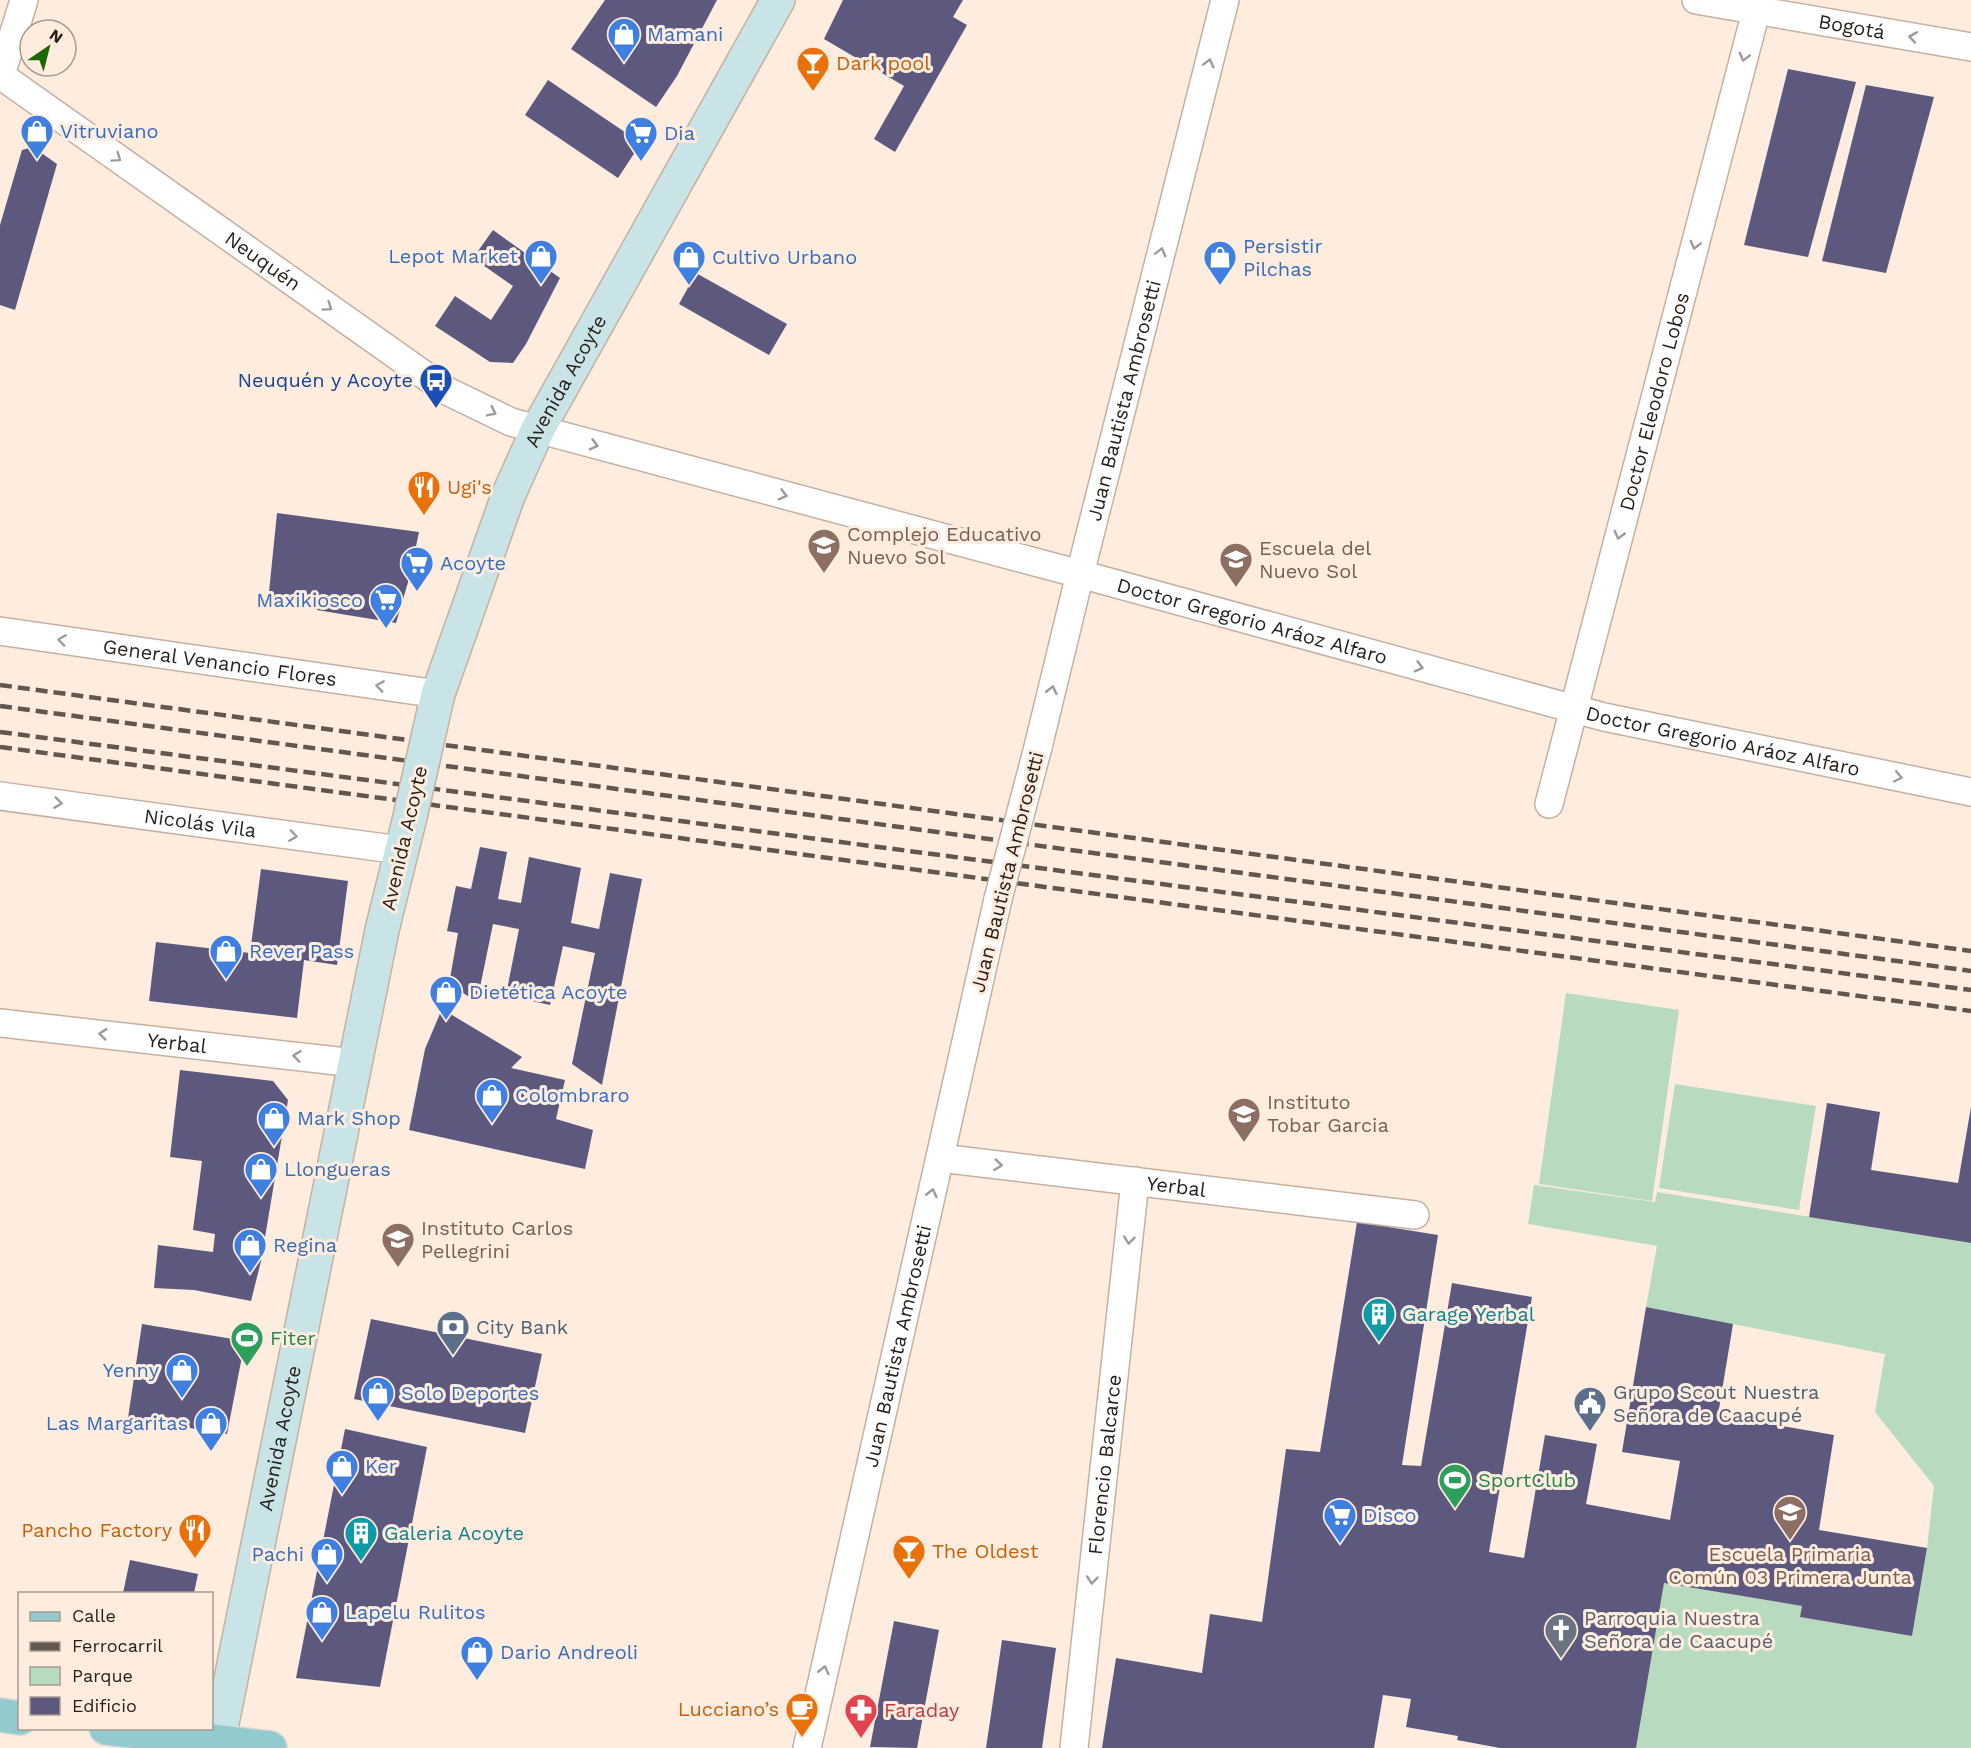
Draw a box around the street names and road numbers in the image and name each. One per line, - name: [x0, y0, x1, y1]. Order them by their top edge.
- street label: Bogotá: [1817, 9, 1887, 44]
- street label: Neuquén: [220, 226, 305, 296]
- street label: Juan Bautista Ambrosetti: [1082, 278, 1166, 523]
- street label: Doctor Eleodoro Lobos: [1614, 290, 1694, 513]
- street label: Avenida Acoyte: [519, 311, 611, 451]
- street label: Doctor Gregorio Aráoz Alfaro: [1114, 573, 1390, 669]
- street label: General Venancio Flores: [101, 634, 338, 691]
- street label: Doctor Gregorio Aráoz Alfaro: [1583, 701, 1862, 781]
- street label: Juan Bautista Ambrosetti: [965, 749, 1049, 995]
- street label: Avenida Acoyte: [376, 763, 432, 913]
- street label: Nicolás Vila: [143, 804, 258, 842]
- street label: Yerbal: [146, 1028, 208, 1058]
- street label: Yerbal: [1145, 1171, 1207, 1202]
- street label: Juan Bautista Ambrosetti: [859, 1223, 936, 1469]
- street label: Avenida Acoyte: [253, 1363, 306, 1513]
- street label: Florencio Balcarce: [1083, 1373, 1126, 1556]

